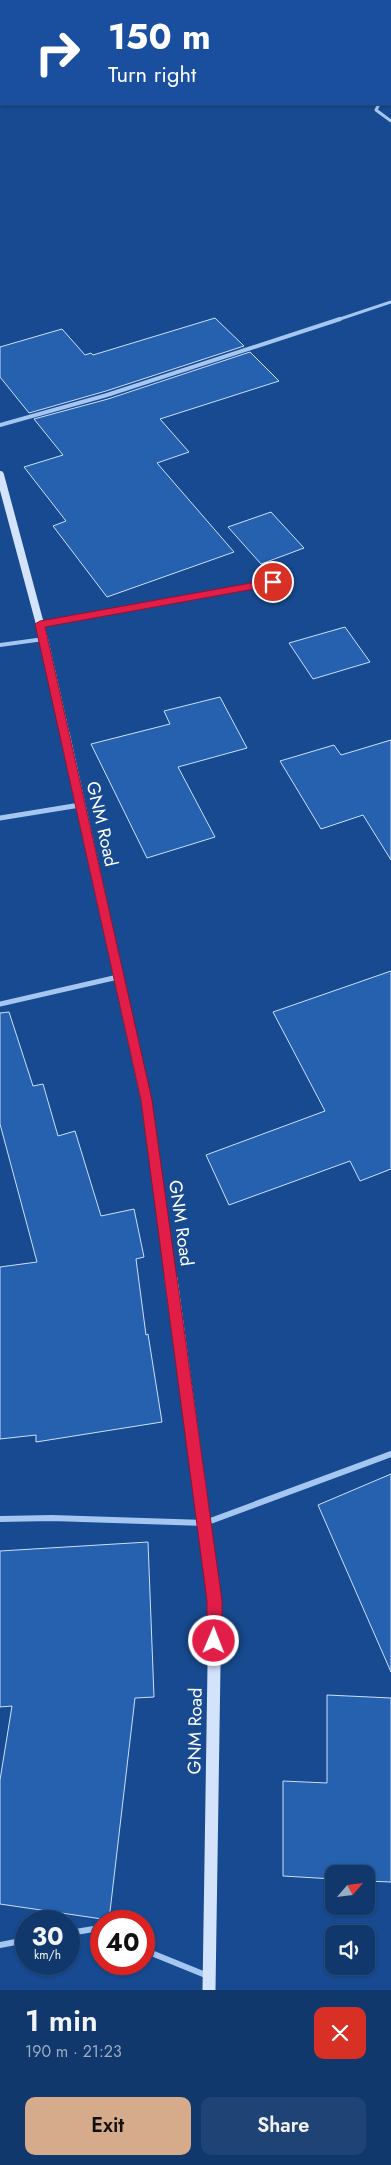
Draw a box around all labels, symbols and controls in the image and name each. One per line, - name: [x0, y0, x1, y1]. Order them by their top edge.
- text: 150 m: [108, 12, 211, 62]
- icon: right: [25, 20, 90, 85]
- text: Turn right: [108, 58, 196, 90]
- pin: [252, 561, 294, 603]
- icon: arrive: [259, 568, 287, 596]
- street label: GNM Road: [80, 779, 124, 869]
- street label: GNM Road: [162, 1178, 200, 1268]
- position arrow: [187, 1614, 239, 1666]
- street label: GNM Road: [181, 1687, 209, 1775]
- north arrow: [325, 1865, 375, 1915]
- map controls: [325, 1865, 375, 1975]
- speed limit sign: 40: [90, 1910, 155, 1975]
- text: 30: [31, 1918, 64, 1954]
- button: sound: [325, 1925, 375, 1975]
- text: km/h: [34, 1946, 61, 1964]
- text: 1 min: [25, 1999, 98, 2042]
- button: close: [314, 2007, 366, 2059]
- text: 190 m · 21:23: [25, 2040, 122, 2063]
- button: Exit: [25, 2097, 191, 2155]
- button: Share: [201, 2097, 366, 2155]

